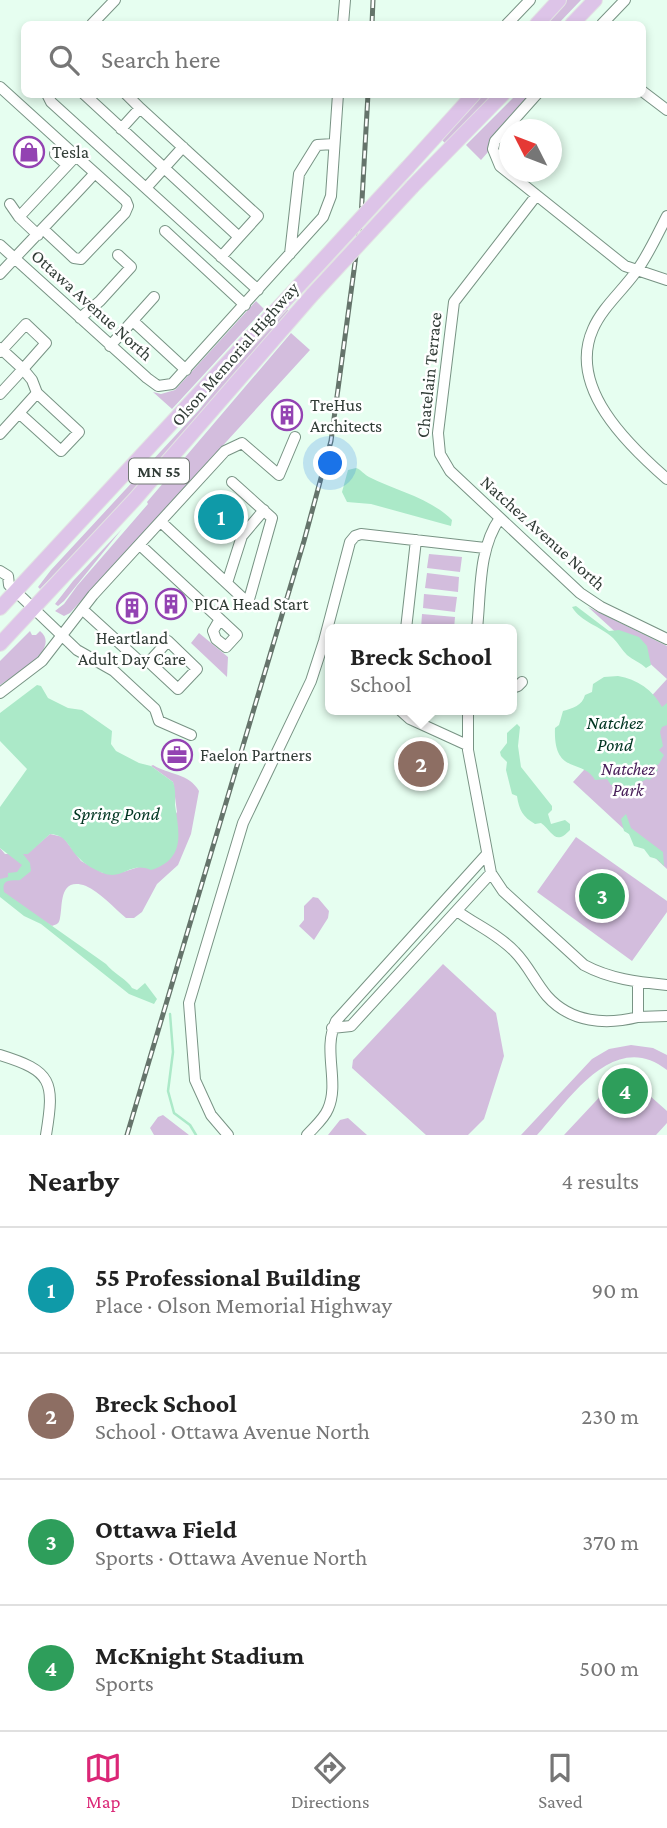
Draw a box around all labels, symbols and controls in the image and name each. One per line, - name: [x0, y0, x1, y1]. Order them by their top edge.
- search box: [21, 21, 646, 98]
- icon: search: [45, 41, 83, 79]
- text: Search here: [101, 45, 220, 74]
- north arrow: [499, 119, 562, 182]
- shop icon: Tesla: [12, 135, 46, 169]
- place label: Tesla: [52, 142, 89, 162]
- street label: Ottawa Avenue North: [27, 245, 157, 365]
- street label: Olson Memorial Highway: [167, 277, 303, 430]
- street label: Chatelain Terrace: [412, 311, 446, 439]
- place label: TreHus Architects: [310, 395, 382, 436]
- building icon: TreHus Architects: [270, 398, 304, 432]
- your location: [313, 446, 347, 480]
- road number: MN 55: [129, 458, 189, 484]
- street label: Natchez Avenue North: [477, 472, 610, 594]
- pin: 1: [198, 491, 244, 543]
- building icon: PICA Head Start: [154, 587, 188, 621]
- building icon: Heartland Adult Day Care: [115, 591, 149, 625]
- place label: PICA Head Start: [194, 594, 309, 614]
- popup: [325, 624, 517, 715]
- place label: Heartland Adult Day Care: [78, 628, 186, 669]
- text: Breck School: [350, 642, 492, 671]
- text: School: [350, 671, 412, 697]
- water label: Natchez Pond: [586, 712, 644, 755]
- office icon: Faelon Partners: [160, 738, 194, 772]
- pin: 2: [398, 738, 444, 790]
- place label: Faelon Partners: [200, 745, 312, 765]
- park label: Natchez Park: [601, 759, 655, 800]
- water label: Spring Pond: [72, 803, 161, 824]
- pin: 3: [579, 870, 625, 922]
- pin: 4: [602, 1065, 648, 1117]
- text: Nearby: [28, 1164, 119, 1197]
- text: 4 results: [561, 1168, 639, 1194]
- text: 55 Professional Building: [95, 1263, 361, 1292]
- text: 1: [47, 1277, 55, 1303]
- text: 90 m: [592, 1277, 639, 1303]
- text: Place · Olson Memorial Highway: [95, 1292, 392, 1318]
- text: Breck School: [95, 1389, 237, 1418]
- text: 2: [45, 1403, 57, 1429]
- text: 230 m: [581, 1403, 639, 1429]
- text: School · Ottawa Avenue North: [95, 1418, 370, 1444]
- text: Ottawa Field: [95, 1515, 237, 1544]
- text: 3: [45, 1529, 57, 1555]
- text: 370 m: [582, 1529, 639, 1555]
- text: Sports · Ottawa Avenue North: [95, 1544, 367, 1570]
- text: McKnight Stadium: [95, 1641, 304, 1670]
- text: 4: [45, 1655, 57, 1681]
- text: 500 m: [579, 1655, 639, 1681]
- text: Sports: [95, 1670, 154, 1696]
- tab: Map: [84, 1749, 122, 1812]
- tab: Directions: [291, 1749, 370, 1812]
- tab: Saved: [538, 1749, 583, 1812]

